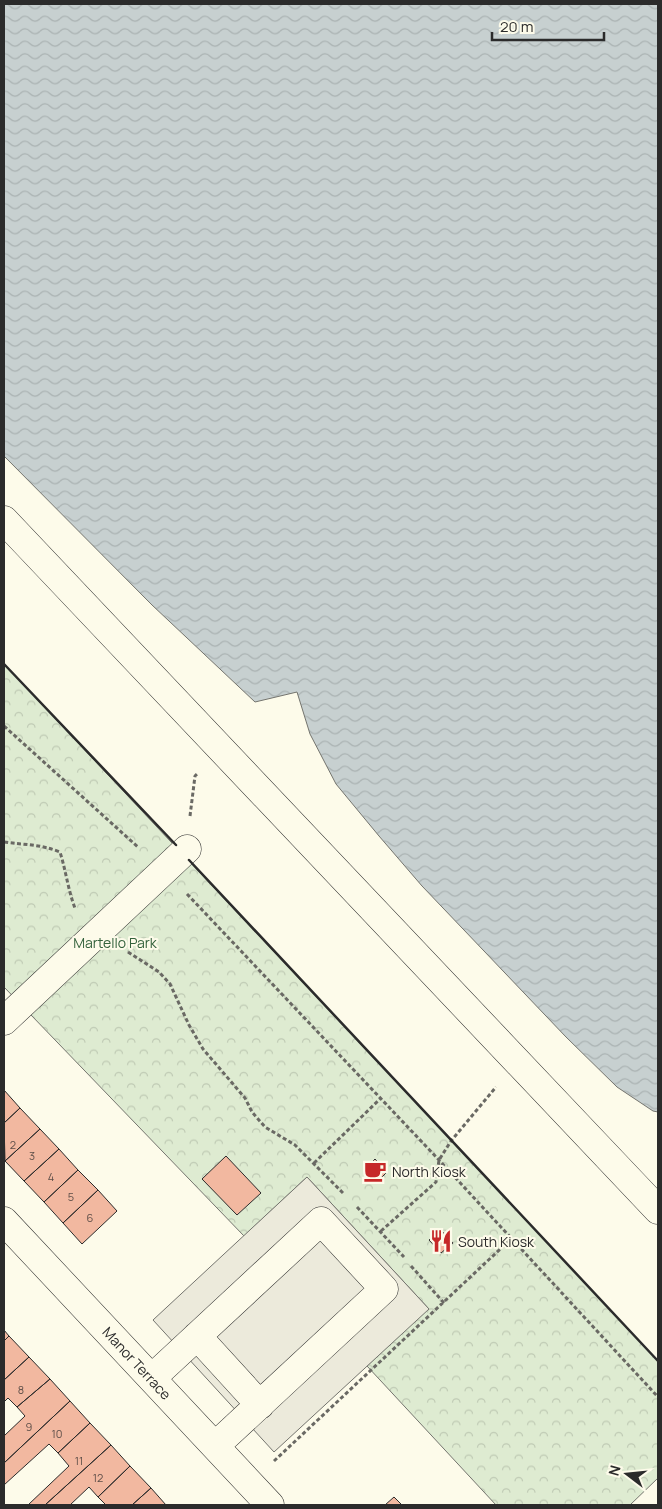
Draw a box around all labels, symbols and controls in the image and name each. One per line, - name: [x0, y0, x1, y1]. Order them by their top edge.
- scale bar: [492, 10, 604, 42]
- text: 20 m: [500, 16, 533, 37]
- park label: Martello Park: [73, 933, 158, 952]
- house number: 2: [10, 1137, 16, 1152]
- house number: 3: [29, 1148, 35, 1163]
- cafe icon: North Kiosk: [362, 1158, 388, 1184]
- place label: North Kiosk: [392, 1162, 467, 1181]
- house number: 4: [48, 1169, 54, 1184]
- house number: 5: [68, 1189, 74, 1204]
- house number: 6: [87, 1210, 94, 1225]
- restaurant icon: South Kiosk: [428, 1228, 454, 1254]
- place label: South Kiosk: [458, 1232, 535, 1251]
- street label: Manor Terrace: [98, 1323, 176, 1403]
- house number: 8: [18, 1382, 24, 1397]
- house number: 9: [26, 1419, 33, 1434]
- house number: 10: [51, 1426, 63, 1441]
- north arrow: [602, 1449, 652, 1499]
- house number: 11: [75, 1453, 83, 1468]
- text: N: [604, 1463, 625, 1478]
- house number: 12: [93, 1470, 103, 1485]

